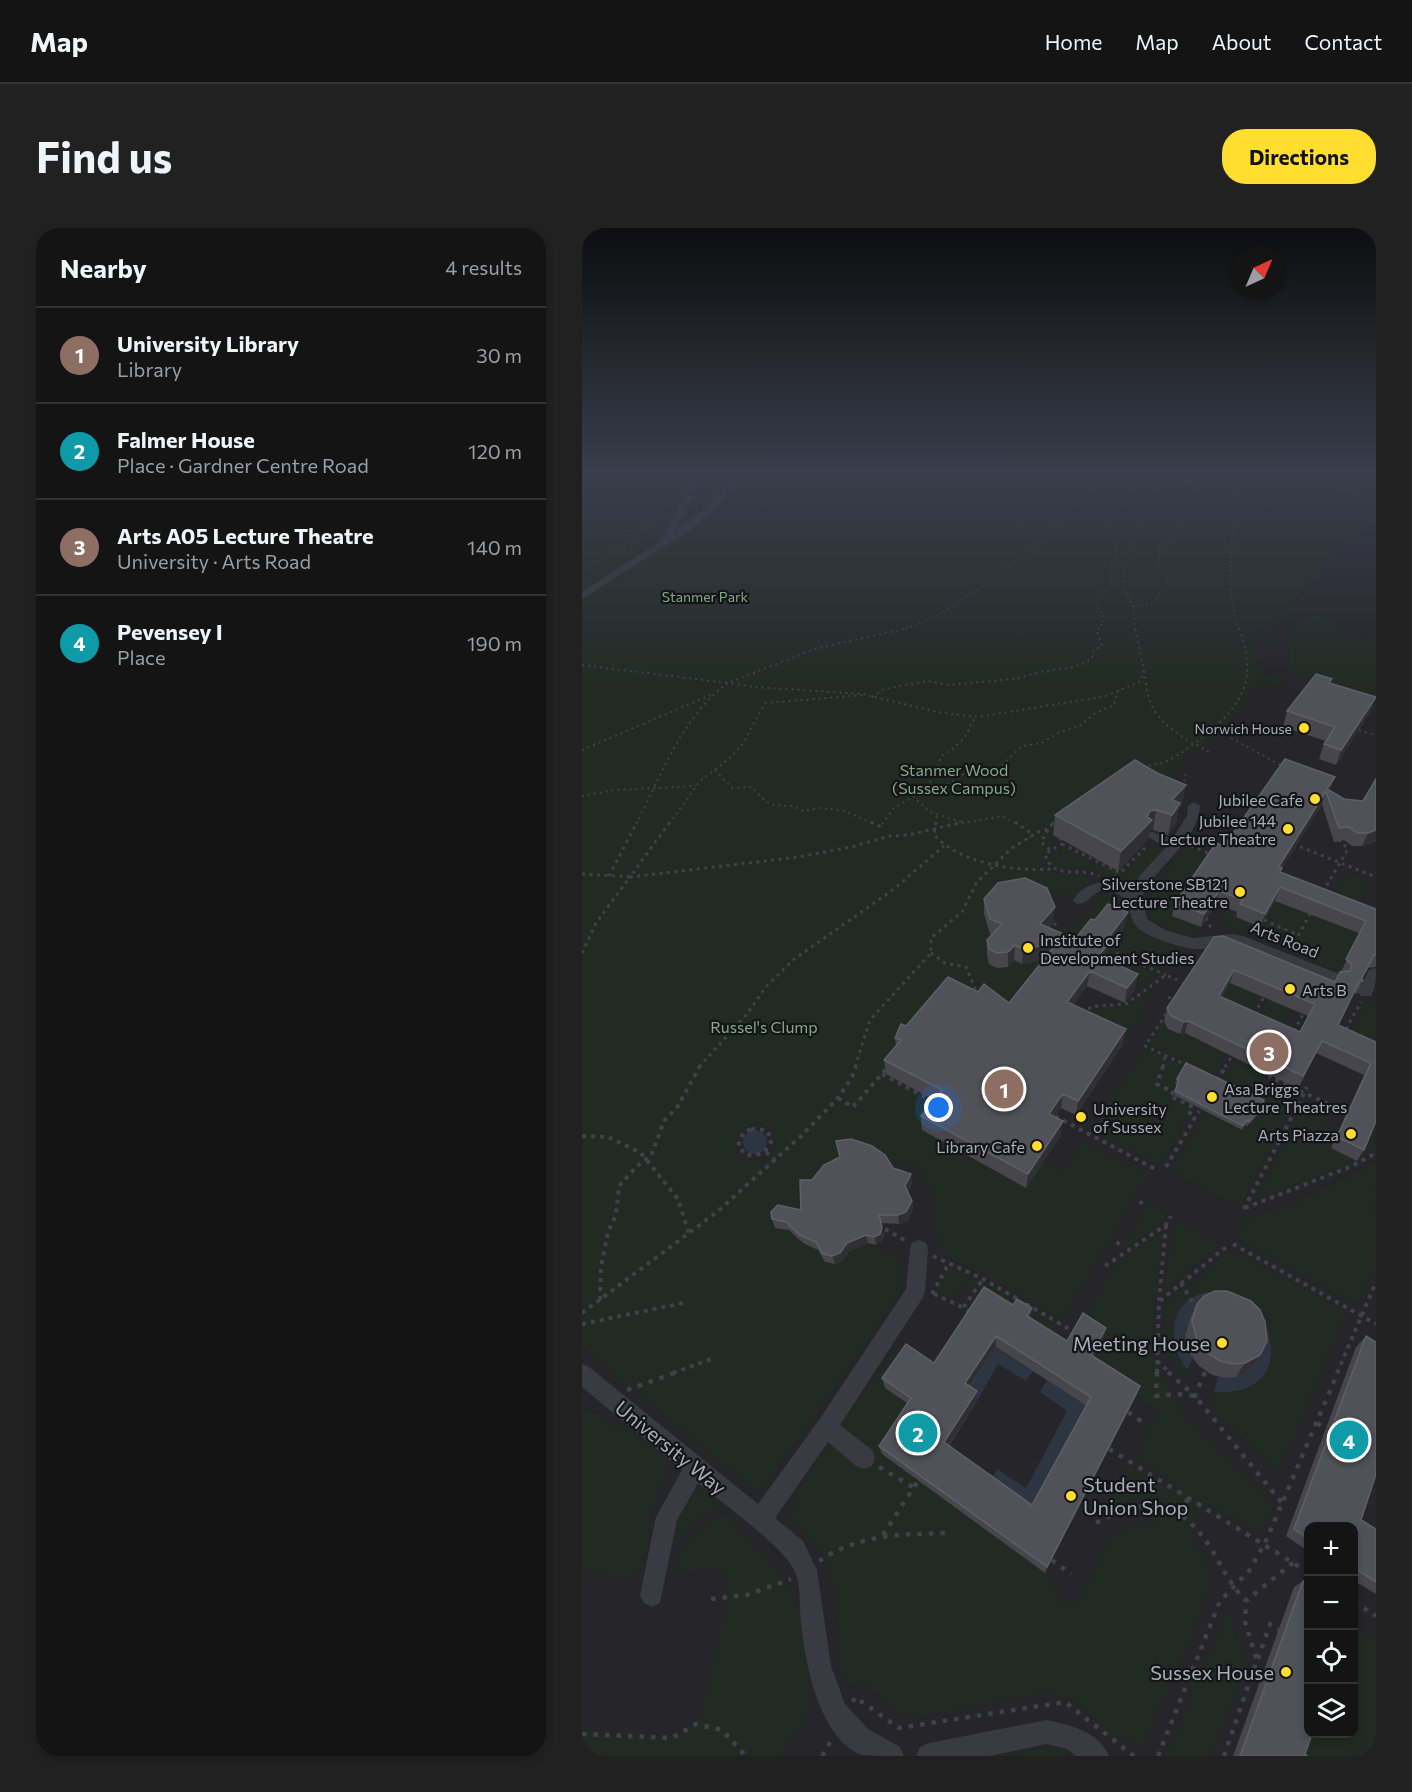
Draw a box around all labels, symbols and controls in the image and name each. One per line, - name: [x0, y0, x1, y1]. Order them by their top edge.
- text: Map: [30, 24, 88, 58]
- text: Home: [1045, 29, 1102, 54]
- text: Map: [1135, 29, 1179, 54]
- text: About: [1212, 29, 1271, 54]
- text: Contact: [1304, 29, 1382, 54]
- button: Directions: [1222, 129, 1376, 184]
- text: Find us: [36, 130, 172, 182]
- north arrow: [1232, 246, 1286, 300]
- text: Nearby: [60, 252, 147, 283]
- text: 4 results: [445, 255, 522, 279]
- text: University Library: [117, 330, 299, 357]
- text: 1: [75, 343, 84, 367]
- text: 30 m: [476, 343, 522, 367]
- text: Library: [117, 357, 182, 381]
- text: Falmer House: [117, 426, 255, 453]
- text: 2: [74, 439, 85, 463]
- text: 120 m: [468, 439, 522, 463]
- text: Place · Gardner Centre Road: [117, 453, 369, 477]
- text: Arts A05 Lecture Theatre: [117, 522, 374, 549]
- text: 3: [74, 535, 85, 559]
- text: 140 m: [467, 535, 522, 559]
- text: University · Arts Road: [117, 549, 311, 573]
- park label: Stanmer Park: [662, 588, 749, 605]
- text: Pevensey I: [117, 618, 223, 645]
- text: 4: [73, 631, 86, 655]
- text: 190 m: [467, 631, 522, 655]
- text: Place: [117, 645, 166, 669]
- place label: Norwich House: [1195, 720, 1292, 737]
- marker: Norwich House: [1297, 721, 1311, 735]
- park label: Stanmer Wood (Sussex Campus): [892, 760, 1016, 797]
- place label: Jubilee Cafe: [1218, 790, 1303, 809]
- marker: Jubilee Cafe: [1308, 792, 1322, 806]
- place label: Jubilee 144 Lecture Theatre: [1160, 811, 1276, 848]
- marker: Jubilee 144 Lecture Theatre: [1281, 822, 1295, 836]
- place label: Silverstone SB121 Lecture Theatre: [1102, 874, 1228, 911]
- marker: Silverstone SB121 Lecture Theatre: [1233, 885, 1247, 899]
- street label: Arts Road: [1248, 917, 1322, 961]
- place label: Institute of Development Studies: [1040, 930, 1194, 967]
- marker: Institute of Development Studies: [1021, 941, 1035, 955]
- place label: Arts B: [1302, 980, 1347, 999]
- marker: Arts B: [1283, 982, 1297, 996]
- park label: Russel's Clump: [710, 1017, 818, 1036]
- pin: 3: [1250, 1030, 1288, 1074]
- pin: 1: [984, 1066, 1024, 1112]
- place label: Asa Briggs Lecture Theatres: [1224, 1079, 1347, 1116]
- marker: Asa Briggs Lecture Theatres: [1205, 1090, 1219, 1104]
- your location: [924, 1093, 953, 1122]
- place label: University of Sussex: [1093, 1099, 1167, 1136]
- marker: University of Sussex: [1074, 1110, 1088, 1124]
- place label: Arts Piazza: [1258, 1125, 1339, 1144]
- marker: Arts Piazza: [1344, 1127, 1358, 1141]
- place label: Library Cafe: [936, 1137, 1025, 1156]
- marker: Library Cafe: [1030, 1139, 1044, 1153]
- place label: Meeting House: [1073, 1331, 1210, 1355]
- marker: Meeting House: [1215, 1336, 1229, 1350]
- street label: University Way: [611, 1395, 731, 1499]
- pin: 2: [898, 1410, 938, 1456]
- pin: 4: [1330, 1418, 1368, 1462]
- place label: Student Union Shop: [1083, 1472, 1188, 1519]
- marker: Student Union Shop: [1064, 1489, 1078, 1503]
- map controls: [1304, 1522, 1358, 1738]
- button: +: [1304, 1522, 1358, 1576]
- button: −: [1304, 1576, 1358, 1630]
- button: locate: [1304, 1630, 1358, 1684]
- place label: Sussex House: [1150, 1660, 1274, 1684]
- marker: Sussex House: [1279, 1665, 1293, 1679]
- button: layers: [1304, 1684, 1358, 1738]

